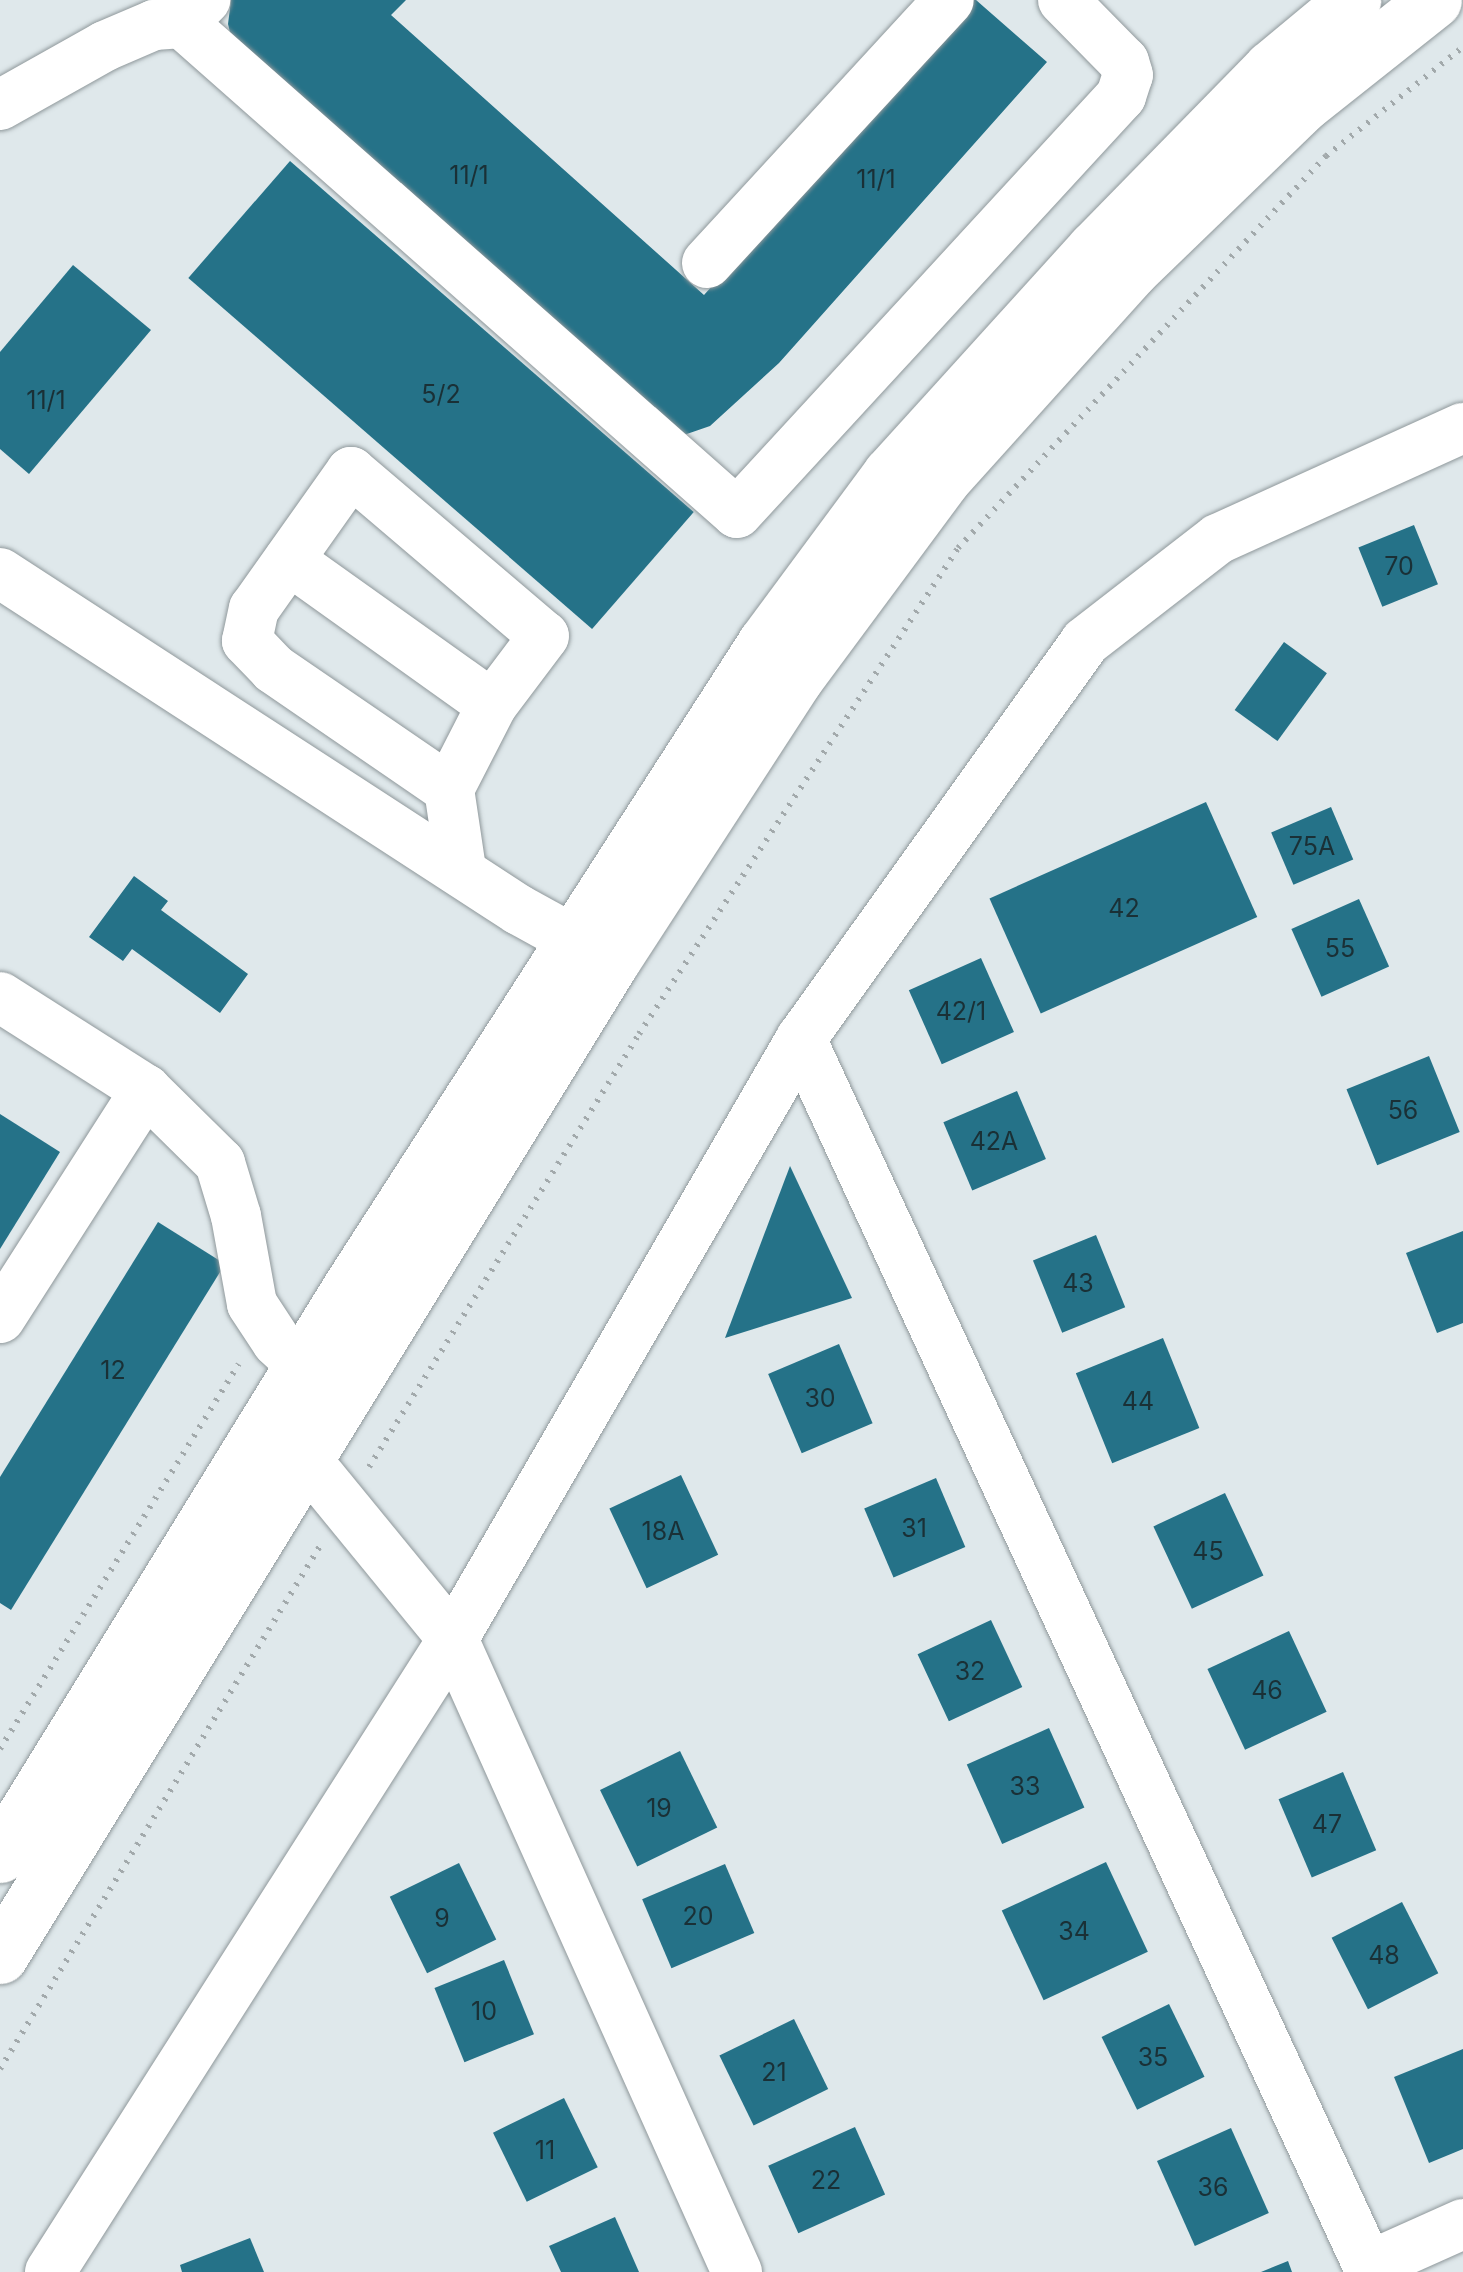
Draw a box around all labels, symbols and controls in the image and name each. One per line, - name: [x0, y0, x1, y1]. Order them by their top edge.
- house number: 11/1: [449, 160, 489, 190]
- house number: 11/1: [856, 164, 896, 194]
- house number: 5/2: [421, 379, 461, 409]
- house number: 11/1: [26, 385, 66, 415]
- house number: 70: [1384, 551, 1414, 581]
- house number: 75А: [1289, 831, 1335, 861]
- house number: 42: [1108, 893, 1140, 923]
- house number: 55: [1325, 933, 1355, 963]
- house number: 42/1: [936, 996, 986, 1026]
- house number: 56: [1388, 1095, 1418, 1125]
- house number: 42А: [970, 1126, 1018, 1156]
- house number: 43: [1062, 1268, 1094, 1298]
- house number: 12: [100, 1355, 126, 1385]
- house number: 30: [804, 1383, 836, 1413]
- house number: 44: [1122, 1386, 1154, 1416]
- house number: 31: [901, 1513, 927, 1543]
- house number: 18А: [642, 1516, 684, 1546]
- house number: 45: [1192, 1536, 1224, 1566]
- house number: 32: [955, 1656, 985, 1686]
- house number: 46: [1251, 1675, 1283, 1705]
- house number: 33: [1010, 1771, 1040, 1801]
- house number: 19: [646, 1793, 672, 1823]
- house number: 47: [1312, 1809, 1342, 1839]
- house number: 20: [682, 1901, 714, 1931]
- house number: 9: [434, 1903, 450, 1933]
- house number: 34: [1058, 1916, 1090, 1946]
- house number: 48: [1368, 1940, 1400, 1970]
- house number: 10: [471, 1996, 497, 2026]
- house number: 35: [1138, 2042, 1168, 2072]
- house number: 21: [761, 2057, 787, 2087]
- house number: 11: [535, 2135, 555, 2165]
- house number: 22: [811, 2165, 841, 2195]
- house number: 36: [1198, 2172, 1228, 2202]

